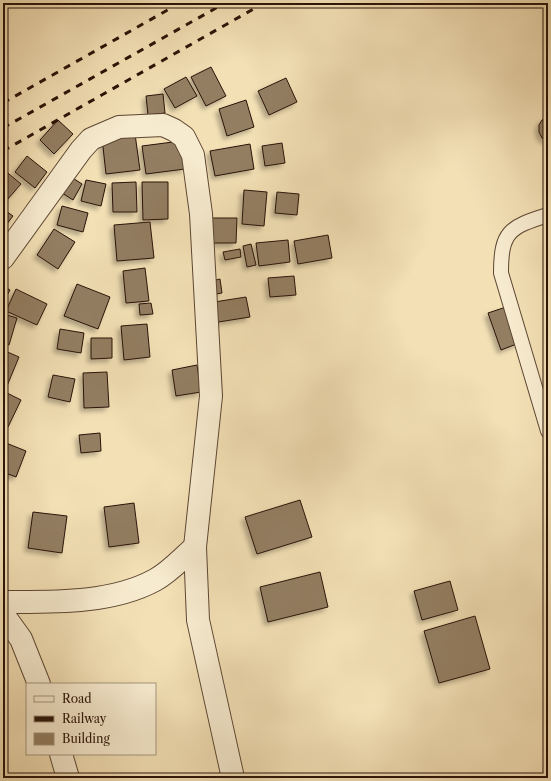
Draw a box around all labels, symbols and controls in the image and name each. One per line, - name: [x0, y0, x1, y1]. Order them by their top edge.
- legend: [26, 683, 156, 755]
- text: Road: [62, 691, 92, 706]
- text: Railway: [62, 711, 107, 726]
- text: Building: [62, 731, 110, 746]

